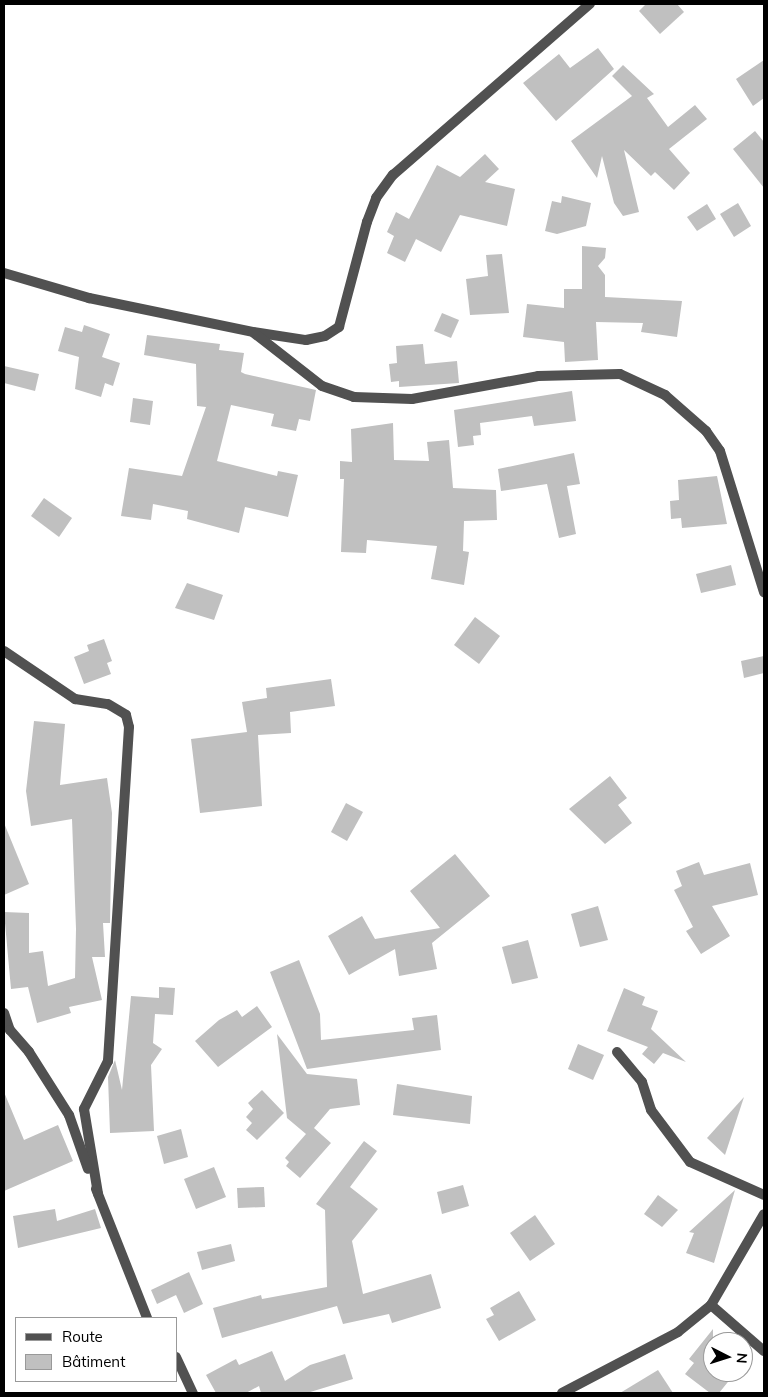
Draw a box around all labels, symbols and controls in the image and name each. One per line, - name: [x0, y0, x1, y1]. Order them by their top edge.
- legend: [15, 1317, 178, 1382]
- text: Route: [62, 1327, 103, 1346]
- north arrow: [703, 1332, 753, 1382]
- text: Bâtiment: [62, 1352, 125, 1371]
- text: N: [733, 1352, 751, 1364]

